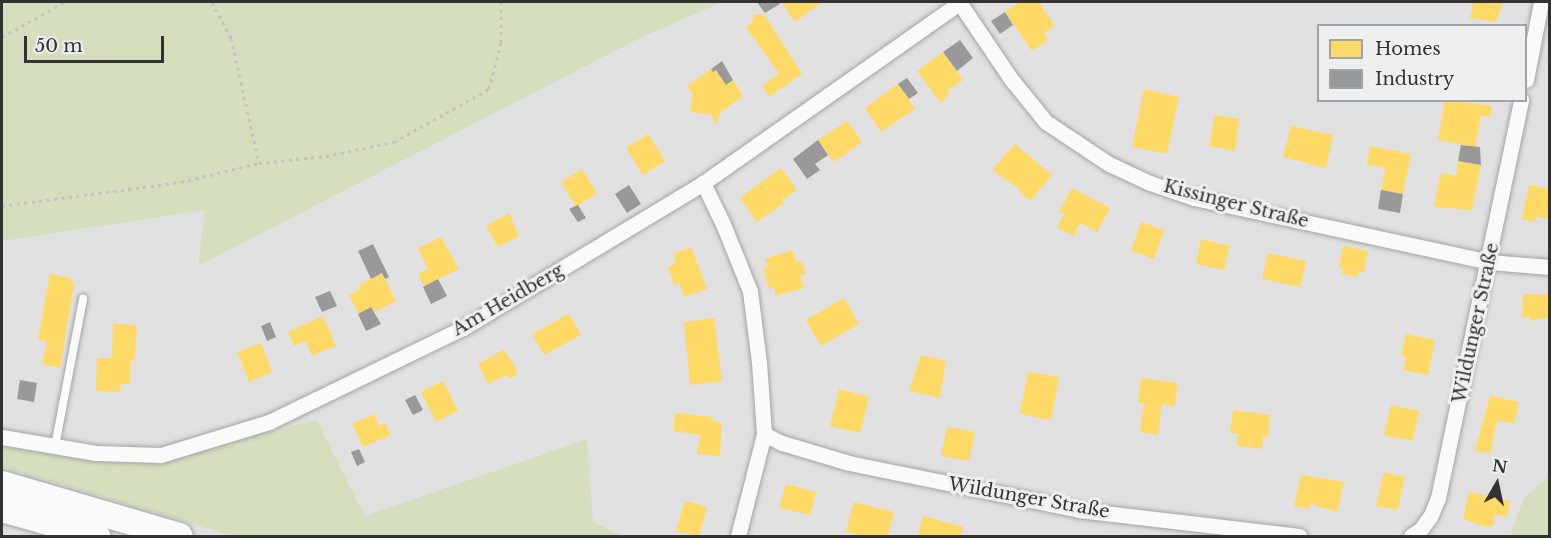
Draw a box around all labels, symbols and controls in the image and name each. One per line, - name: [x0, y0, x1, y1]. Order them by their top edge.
- scale bar: [27, 24, 166, 62]
- legend: [1317, 24, 1527, 102]
- text: 50 m: [35, 35, 83, 57]
- text: Homes: [1375, 38, 1441, 60]
- text: Industry: [1375, 68, 1454, 90]
- street label: Kissinger Straße: [1161, 175, 1311, 233]
- street label: Wildunger Straße: [1448, 241, 1504, 405]
- street label: Am Heidberg: [449, 259, 567, 341]
- north arrow: [1467, 454, 1527, 514]
- text: N: [1491, 455, 1509, 477]
- street label: Wildunger Straße: [946, 473, 1112, 523]

